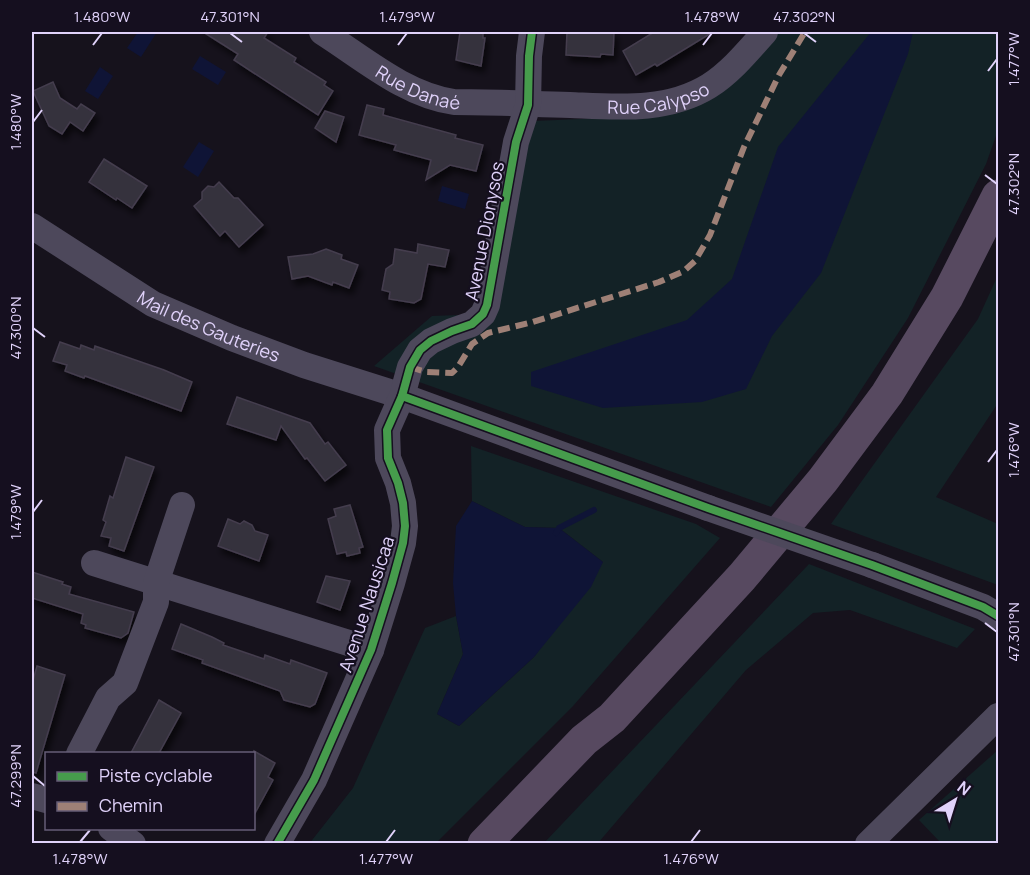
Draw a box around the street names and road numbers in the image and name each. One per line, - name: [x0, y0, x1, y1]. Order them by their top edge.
- street label: Rue Danaé: [371, 59, 460, 114]
- street label: Rue Calypso: [607, 76, 713, 119]
- street label: Avenue Dionysos: [459, 159, 509, 303]
- street label: Mail des Gauteries: [133, 285, 283, 367]
- street label: Avenue Nausicaa: [333, 533, 399, 675]

